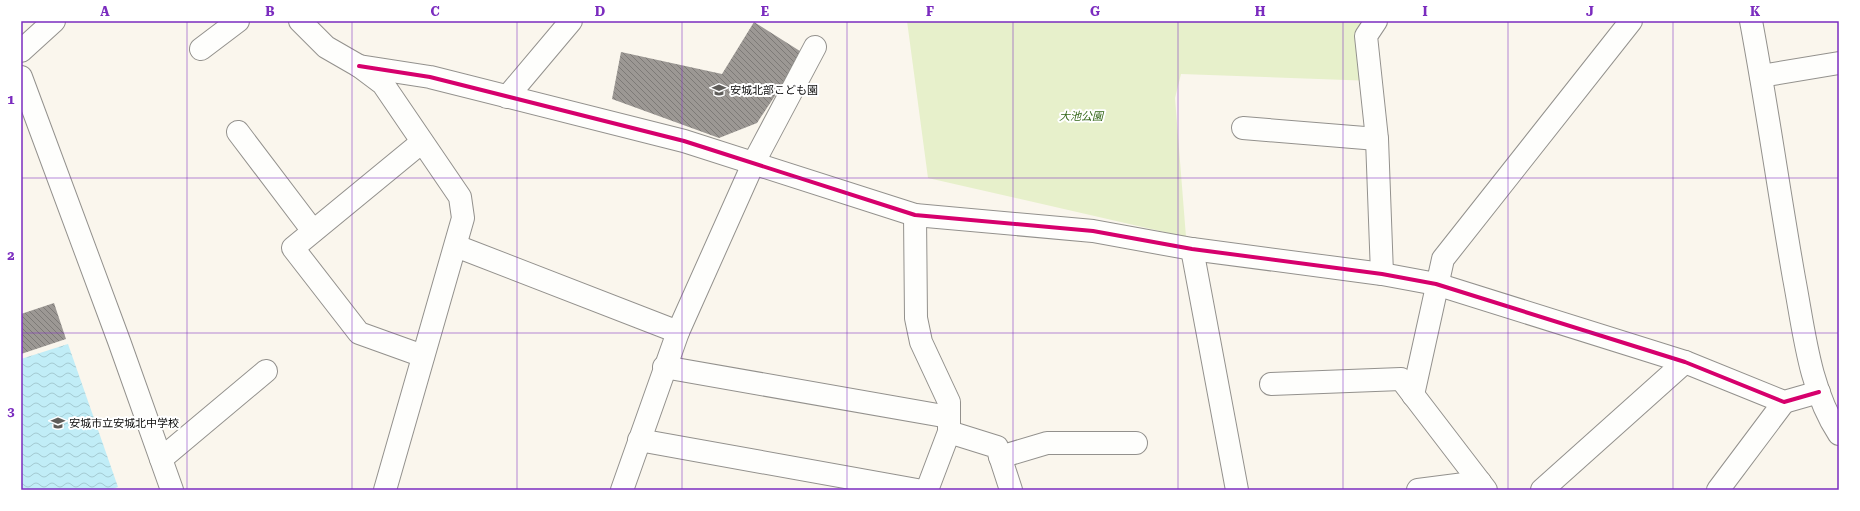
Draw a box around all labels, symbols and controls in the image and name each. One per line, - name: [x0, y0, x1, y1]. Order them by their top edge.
- text: A: [100, 4, 110, 19]
- text: B: [265, 4, 275, 19]
- text: C: [430, 4, 440, 19]
- text: D: [595, 4, 605, 19]
- text: E: [761, 4, 769, 19]
- text: F: [926, 4, 934, 19]
- text: G: [1090, 4, 1100, 19]
- text: H: [1255, 4, 1266, 19]
- text: I: [1422, 4, 1428, 19]
- text: J: [1586, 4, 1594, 19]
- text: K: [1750, 4, 1761, 19]
- school or university icon: 安城北部こども園: [711, 82, 727, 98]
- place label: 安城北部こども園: [730, 84, 818, 97]
- text: 1: [7, 92, 15, 107]
- park label: 大池公園: [1059, 110, 1105, 123]
- text: 2: [7, 248, 15, 263]
- text: 3: [7, 404, 15, 419]
- school or university icon: 安城市立安城北中学校: [50, 415, 66, 431]
- place label: 安城市立安城北中学校: [69, 417, 179, 430]

